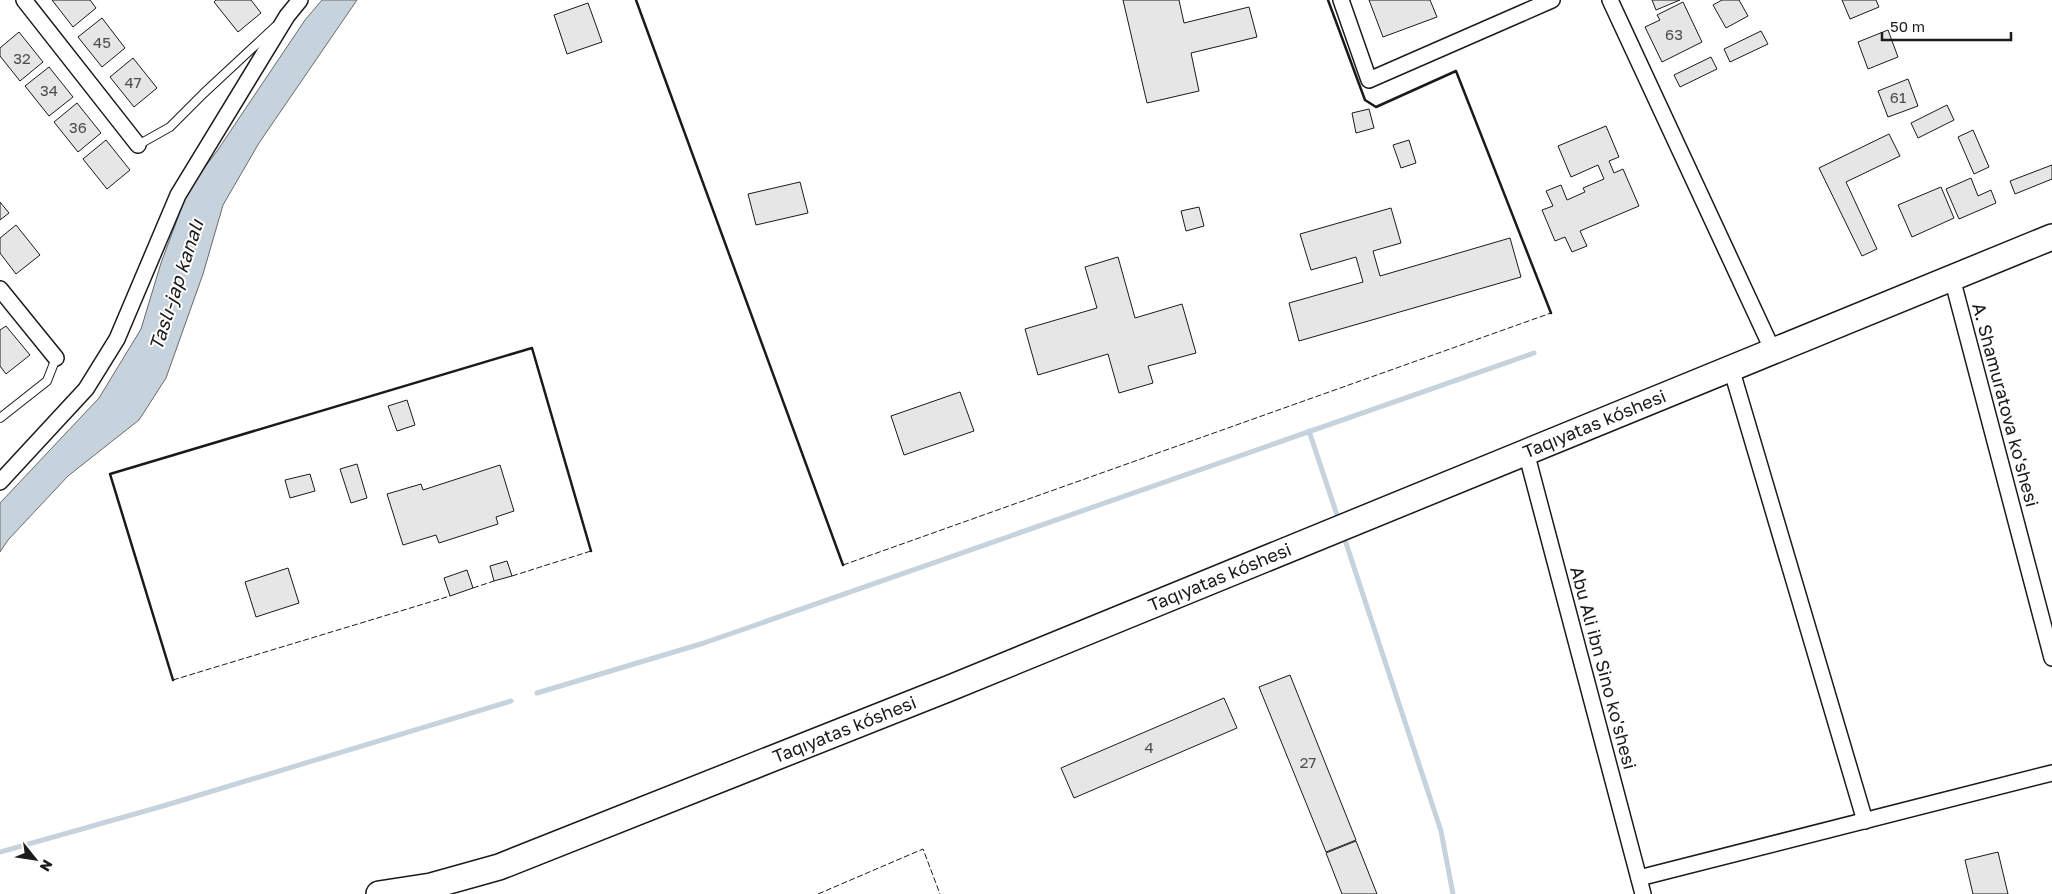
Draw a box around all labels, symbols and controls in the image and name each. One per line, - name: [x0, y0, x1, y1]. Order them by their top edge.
- scale bar: [1882, 10, 2011, 42]
- text: 50 m: [1890, 17, 1925, 35]
- house number: 63: [1665, 25, 1683, 43]
- house number: 45: [93, 33, 111, 51]
- house number: 32: [13, 49, 31, 67]
- house number: 47: [124, 73, 142, 91]
- house number: 34: [40, 81, 58, 99]
- house number: 61: [1890, 88, 1906, 106]
- house number: 36: [69, 118, 87, 136]
- water label: Taslı-jap kanalı: [144, 216, 208, 353]
- street label: A. Shamuratova ko'shesi: [1968, 300, 2044, 509]
- street label: Taqıyatas kóshesi: [1519, 384, 1669, 462]
- street label: Taqıyatas kóshesi: [1145, 538, 1294, 616]
- street label: Abu Ali ibn Sino ko'shesi: [1566, 564, 1642, 772]
- street label: Taqıyatas kóshesi: [769, 691, 919, 767]
- house number: 4: [1144, 738, 1154, 756]
- house number: 27: [1300, 753, 1316, 771]
- north arrow: [10, 834, 60, 884]
- text: N: [37, 857, 57, 875]

